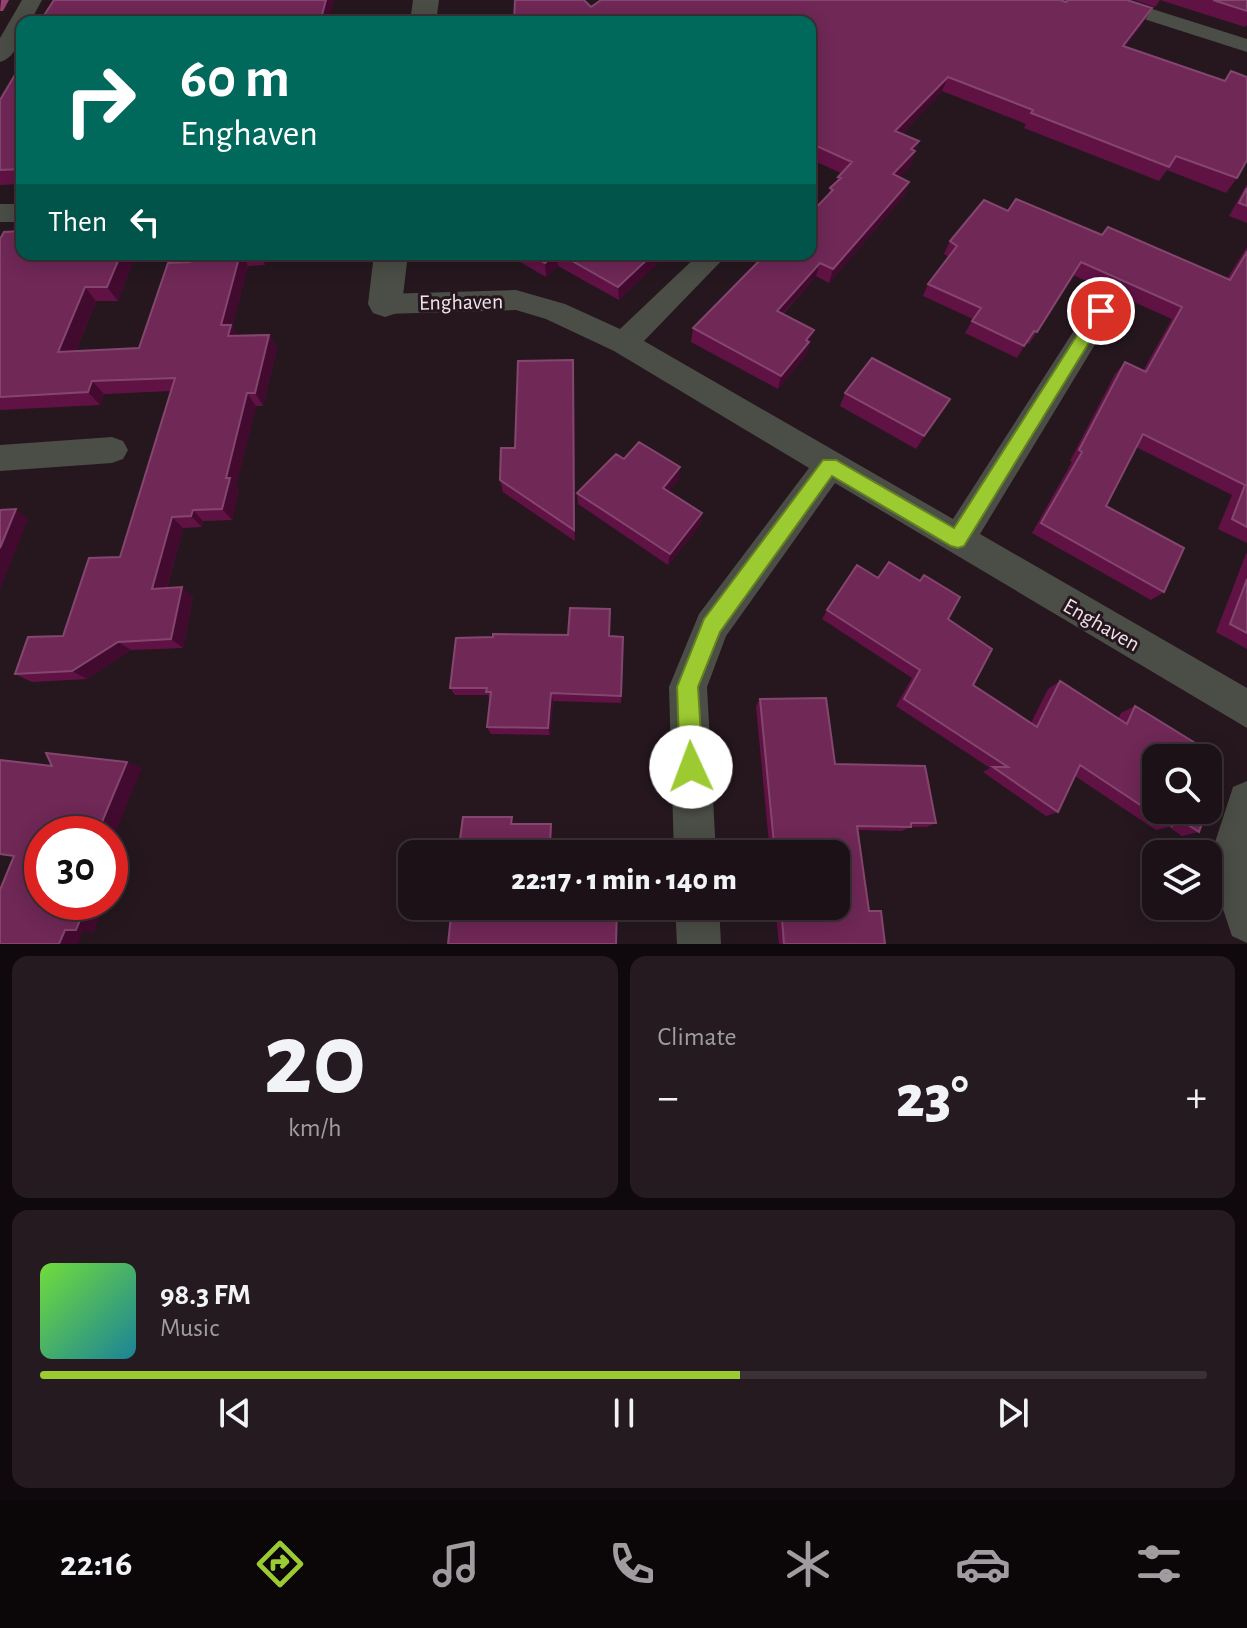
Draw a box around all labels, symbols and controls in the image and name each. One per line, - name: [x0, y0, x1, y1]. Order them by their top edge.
- icon: right: [48, 48, 152, 152]
- text: 60 m: [180, 51, 290, 107]
- text: Enghaven: [180, 116, 318, 152]
- icon: left: [123, 200, 167, 244]
- text: Then: [48, 207, 107, 237]
- pin: [1067, 277, 1135, 345]
- icon: arrive: [1079, 289, 1123, 333]
- street label: Enghaven: [419, 290, 503, 314]
- street label: Enghaven: [1060, 594, 1143, 655]
- position arrow: [649, 725, 733, 809]
- map controls: [1142, 744, 1222, 920]
- button: search: [1142, 744, 1222, 824]
- speed limit sign: 30: [24, 816, 128, 920]
- button: layers: [1142, 840, 1222, 920]
- text: 22:17 · 1 min · 140 m: [511, 865, 737, 895]
- text: 20: [263, 1009, 366, 1113]
- text: Climate: [658, 1024, 736, 1050]
- text: 23°: [896, 1068, 969, 1128]
- text: −: [658, 1076, 679, 1120]
- text: +: [1186, 1076, 1207, 1120]
- text: km/h: [288, 1115, 342, 1141]
- text: 98.3 FM: [160, 1280, 251, 1310]
- text: Music: [160, 1315, 219, 1341]
- icon: previous: [213, 1391, 257, 1435]
- icon: pause: [602, 1391, 646, 1435]
- icon: next: [991, 1391, 1035, 1435]
- icon: directions: [252, 1536, 308, 1592]
- icon: music: [428, 1536, 484, 1592]
- icon: phone: [604, 1536, 660, 1592]
- icon: climate: [780, 1536, 836, 1592]
- icon: car: [955, 1536, 1011, 1592]
- icon: filters: [1131, 1536, 1187, 1592]
- text: 22:16: [60, 1546, 132, 1582]

